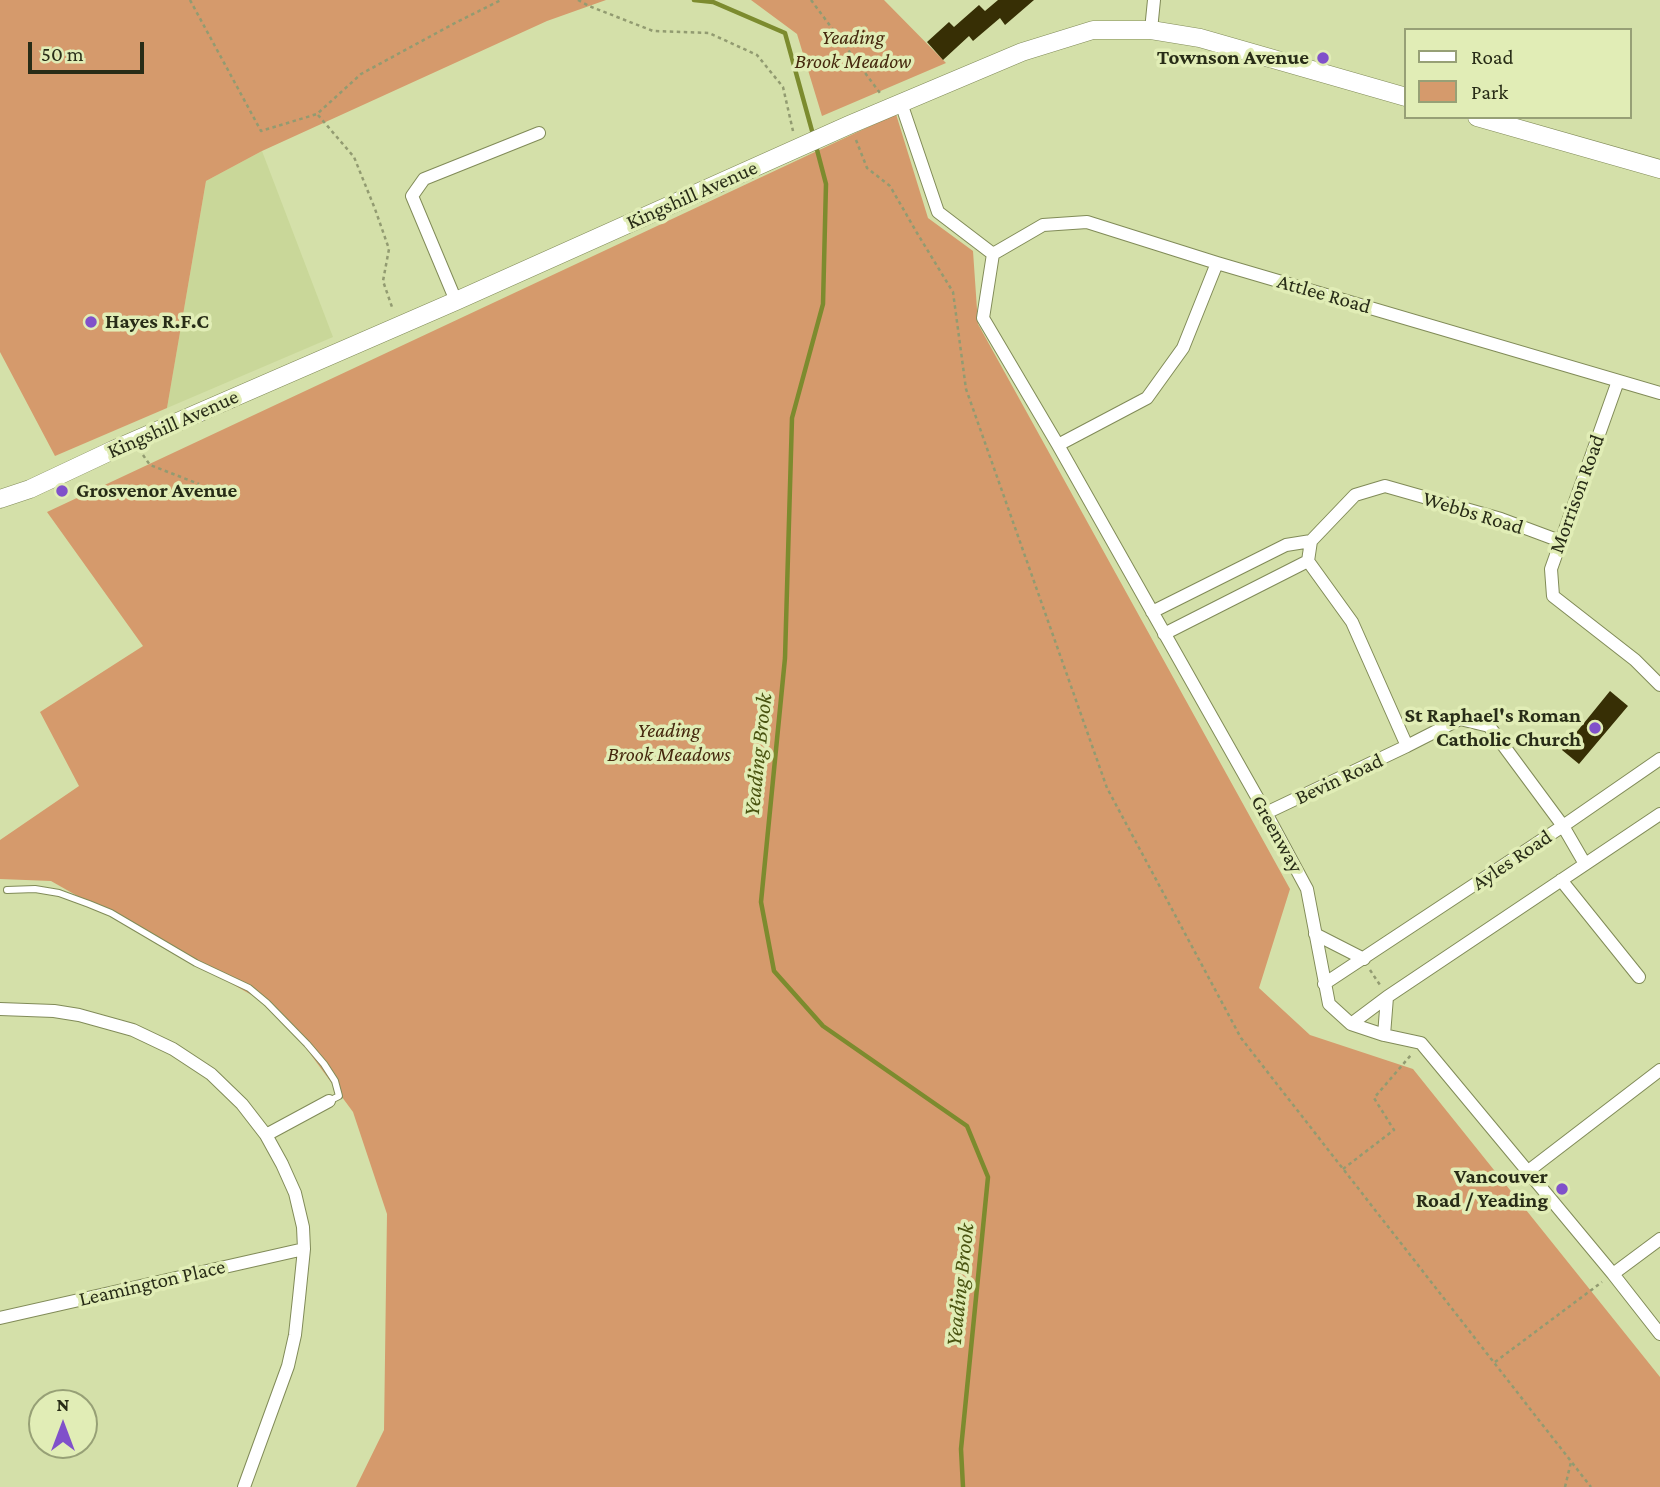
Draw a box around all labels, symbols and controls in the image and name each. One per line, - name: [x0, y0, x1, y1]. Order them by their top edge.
- park label: Yeading Brook Meadow: [794, 25, 912, 75]
- scale bar: [32, 28, 147, 72]
- legend: [1404, 28, 1632, 119]
- text: 50 m: [41, 42, 84, 66]
- place label: Townson Avenue: [1157, 45, 1309, 71]
- text: Road: [1471, 45, 1514, 69]
- marker: Townson Avenue: [1315, 50, 1331, 66]
- text: Park: [1471, 80, 1508, 104]
- street label: Kingshill Avenue: [623, 155, 761, 235]
- street label: Attlee Road: [1274, 269, 1374, 319]
- place label: Hayes R.F.C: [105, 309, 209, 335]
- marker: Hayes R.F.C: [83, 314, 99, 330]
- street label: Kingshill Avenue: [104, 384, 242, 464]
- street label: Morrison Road: [1544, 431, 1610, 557]
- place label: Grosvenor Avenue: [76, 478, 237, 504]
- marker: Grosvenor Avenue: [54, 483, 70, 499]
- street label: Webbs Road: [1420, 486, 1526, 540]
- water label: Yeading Brook: [738, 692, 778, 818]
- place label: St Raphael's Roman Catholic Church: [1404, 703, 1581, 753]
- park label: Yeading Brook Meadows: [607, 718, 731, 768]
- marker: St Raphael's Roman Catholic Church: [1587, 720, 1603, 736]
- street label: Bevin Road: [1291, 748, 1387, 810]
- street label: Greenway: [1245, 791, 1309, 877]
- street label: Ayles Road: [1467, 824, 1557, 896]
- place label: Vancouver Road / Yeading: [1416, 1164, 1548, 1214]
- marker: Vancouver Road / Yeading: [1554, 1181, 1570, 1197]
- water label: Yeading Brook: [940, 1222, 980, 1348]
- street label: Leamington Place: [76, 1254, 228, 1312]
- north arrow: [28, 1389, 98, 1459]
- text: N: [57, 1394, 69, 1415]

